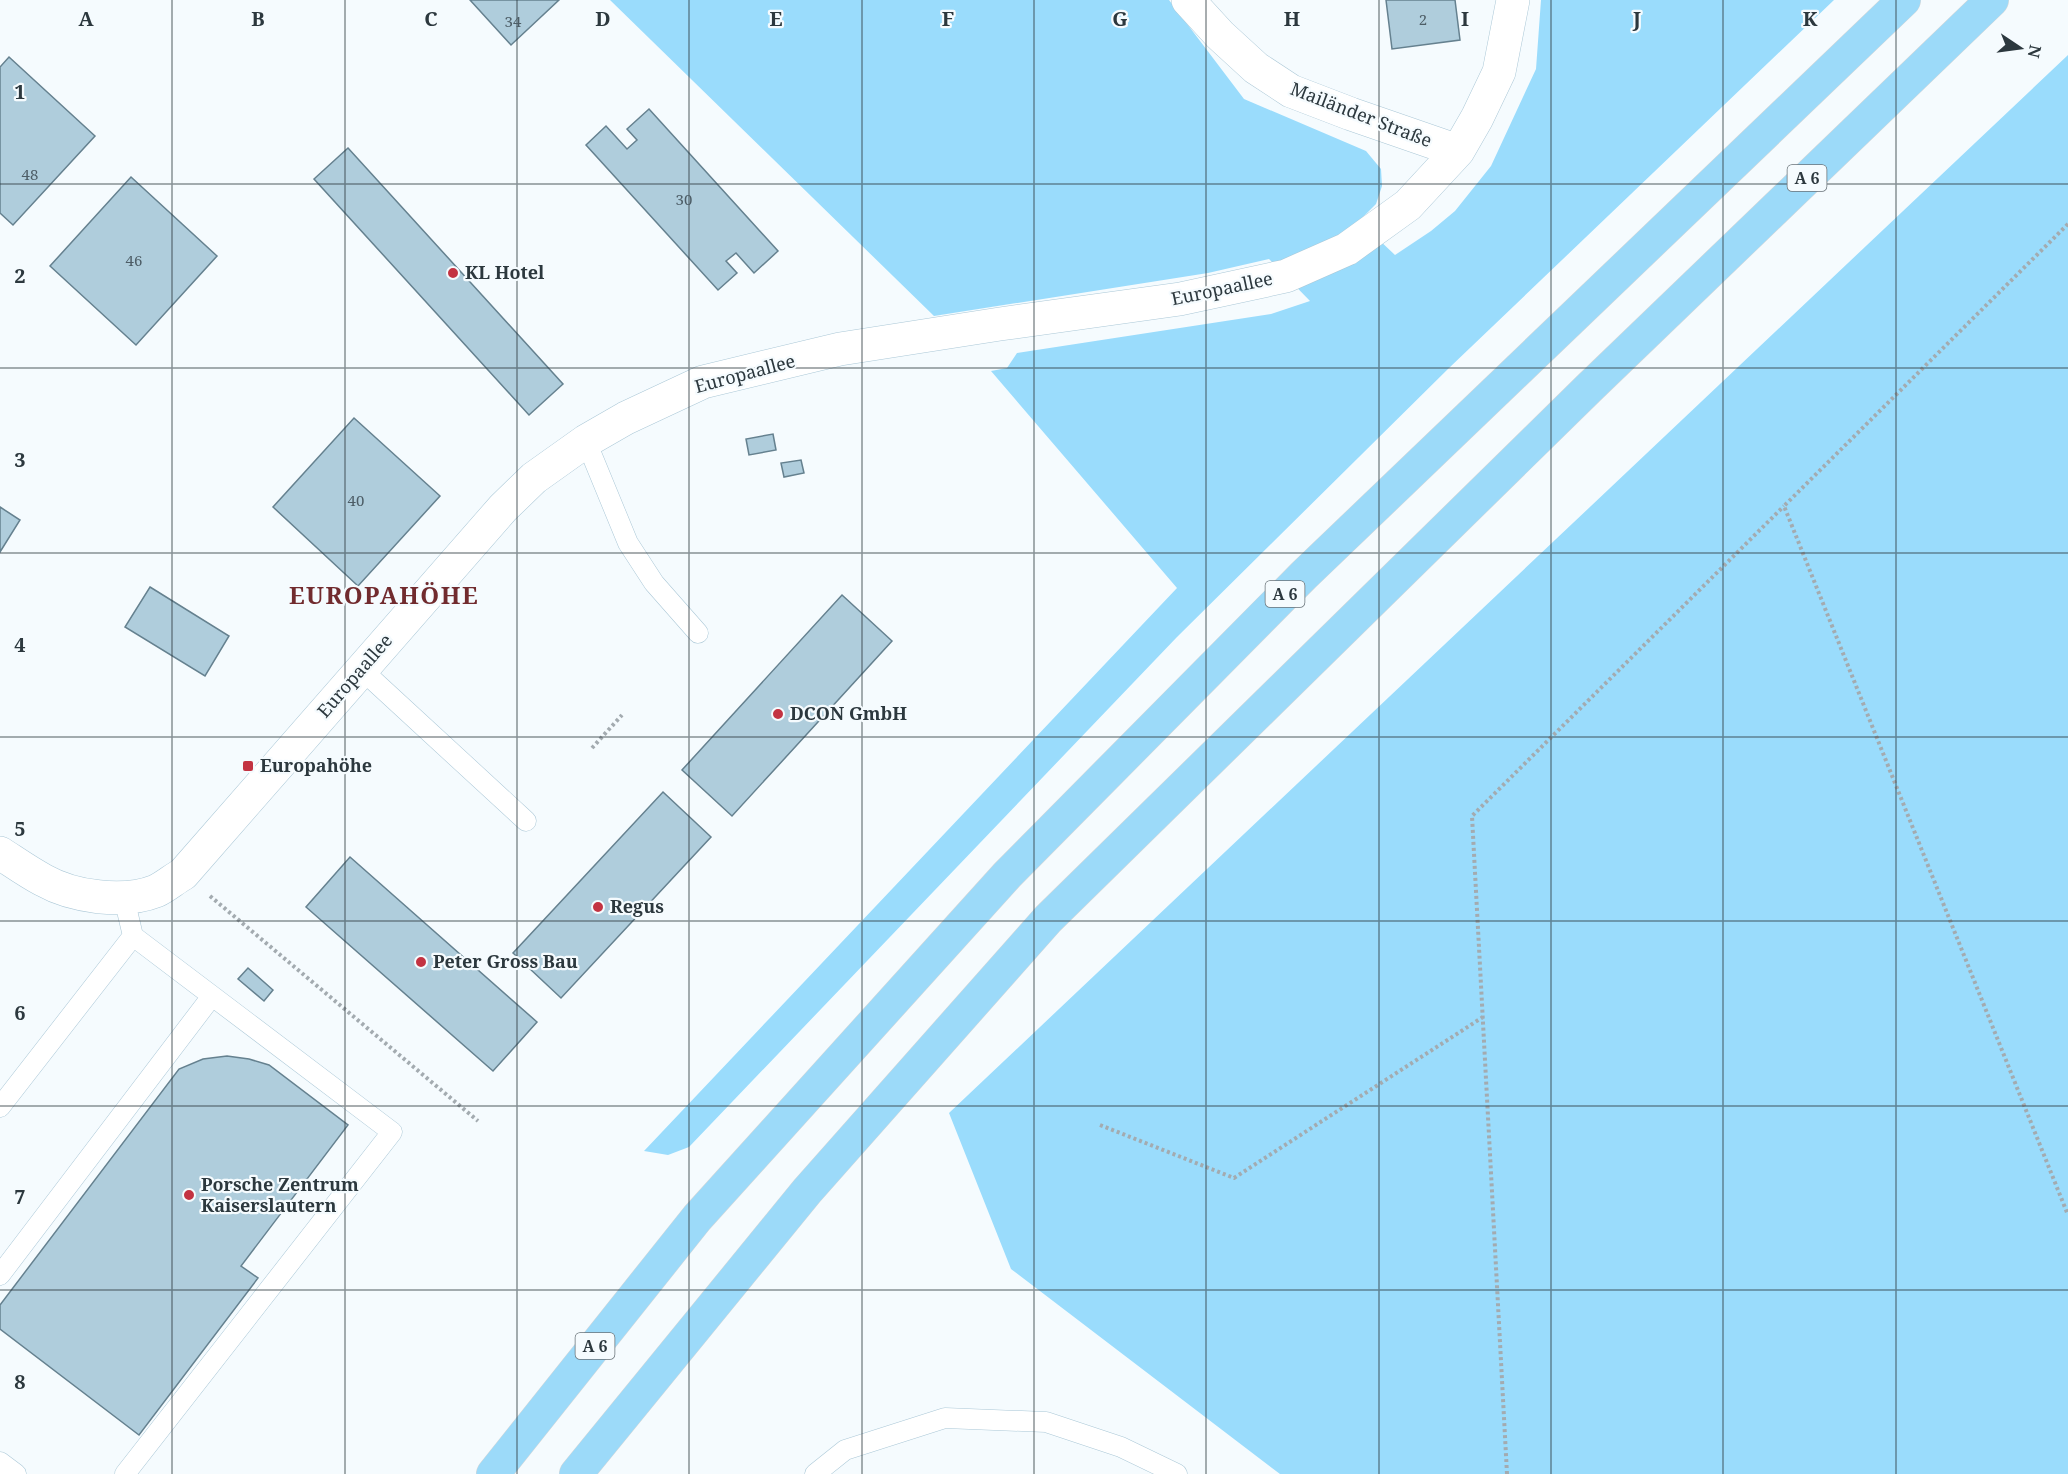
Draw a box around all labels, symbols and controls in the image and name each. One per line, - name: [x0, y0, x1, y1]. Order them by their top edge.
- text: A: [78, 5, 94, 32]
- text: B: [251, 5, 265, 32]
- text: C: [424, 5, 438, 32]
- text: D: [595, 5, 611, 32]
- text: E: [769, 5, 783, 32]
- text: F: [942, 5, 954, 32]
- text: G: [1112, 5, 1128, 32]
- text: H: [1284, 5, 1300, 32]
- text: I: [1461, 5, 1469, 32]
- text: J: [1632, 5, 1641, 32]
- text: K: [1803, 5, 1818, 32]
- house number: 2: [1419, 9, 1427, 29]
- house number: 34: [505, 11, 522, 31]
- north arrow: [1990, 18, 2050, 78]
- text: N: [2022, 43, 2047, 60]
- street label: Mailänder Straße: [1287, 76, 1435, 152]
- text: 1: [14, 78, 26, 105]
- house number: 48: [22, 164, 38, 184]
- road number: A 6: [1788, 165, 1826, 191]
- house number: 30: [676, 189, 692, 209]
- house number: 46: [126, 250, 142, 270]
- place label: KL Hotel: [465, 260, 545, 284]
- text: 2: [14, 262, 26, 289]
- marker: KL Hotel: [446, 266, 460, 280]
- street label: Europaallee: [1169, 266, 1275, 310]
- street label: Europaallee: [692, 348, 798, 398]
- text: 3: [14, 446, 26, 473]
- house number: 40: [348, 490, 364, 510]
- district label: EUROPAHÖHE: [289, 578, 479, 611]
- road number: A 6: [1266, 581, 1304, 607]
- street label: Europaallee: [311, 629, 397, 722]
- text: 4: [14, 631, 26, 658]
- place label: DCON GmbH: [790, 701, 907, 725]
- marker: DCON GmbH: [771, 707, 785, 721]
- place label: Europahöhe: [260, 753, 372, 777]
- marker: Europahöhe: [241, 759, 255, 773]
- text: 5: [14, 815, 26, 842]
- place label: Regus: [610, 894, 664, 918]
- marker: Regus: [591, 900, 605, 914]
- place label: Peter Gross Bau: [433, 949, 578, 973]
- marker: Peter Gross Bau: [414, 955, 428, 969]
- text: 6: [14, 999, 26, 1026]
- place label: Porsche Zentrum Kaiserslautern: [201, 1172, 359, 1217]
- text: 7: [14, 1183, 26, 1210]
- marker: Porsche Zentrum Kaiserslautern: [182, 1188, 196, 1202]
- road number: A 6: [576, 1333, 614, 1359]
- text: 8: [14, 1368, 26, 1395]

